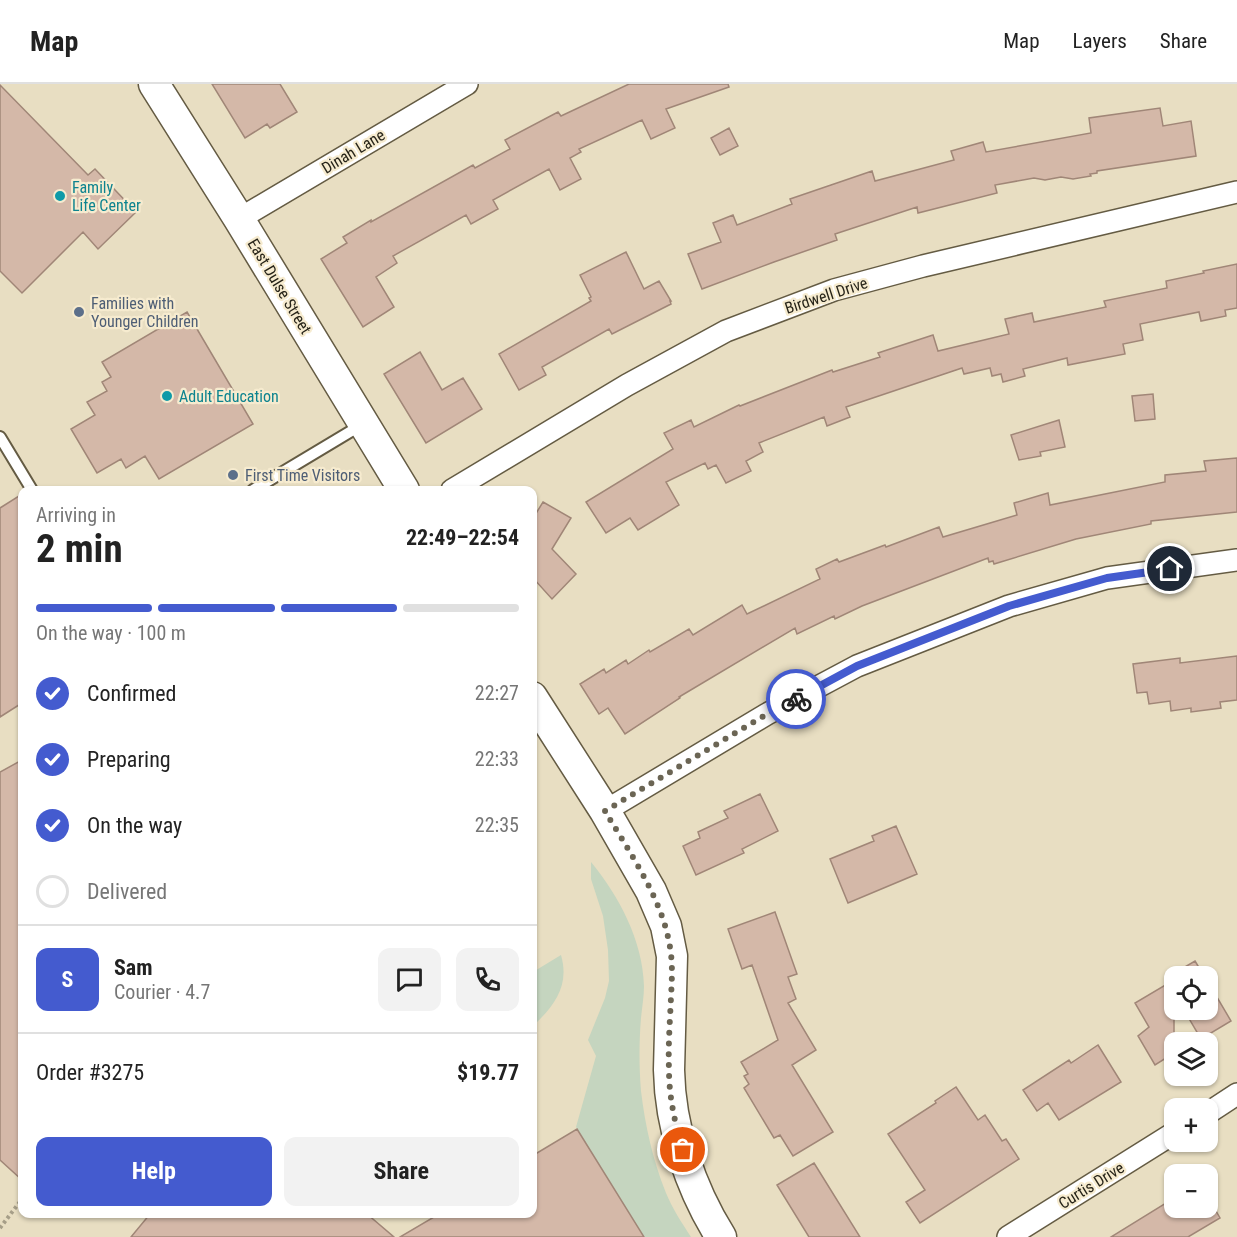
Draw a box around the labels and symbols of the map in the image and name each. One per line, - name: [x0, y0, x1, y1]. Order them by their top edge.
- street label: Dinah Lane: [318, 125, 388, 178]
- place label: Family Life Center: [72, 178, 141, 215]
- marker: Family Life Center: [53, 189, 67, 203]
- street label: East Dulse Street: [244, 235, 316, 338]
- street label: Birdwell Drive: [782, 273, 870, 318]
- place label: Families with Younger Children: [91, 294, 198, 331]
- marker: Families with Younger Children: [72, 305, 86, 319]
- place label: Adult Education: [179, 387, 279, 406]
- marker: Adult Education: [160, 389, 174, 403]
- place label: First Time Visitors: [245, 466, 360, 485]
- marker: First Time Visitors: [226, 468, 240, 482]
- pin: [1144, 543, 1195, 594]
- courier: [766, 669, 826, 729]
- pin: [657, 1124, 708, 1175]
- street label: Curtis Drive: [1055, 1158, 1127, 1213]

